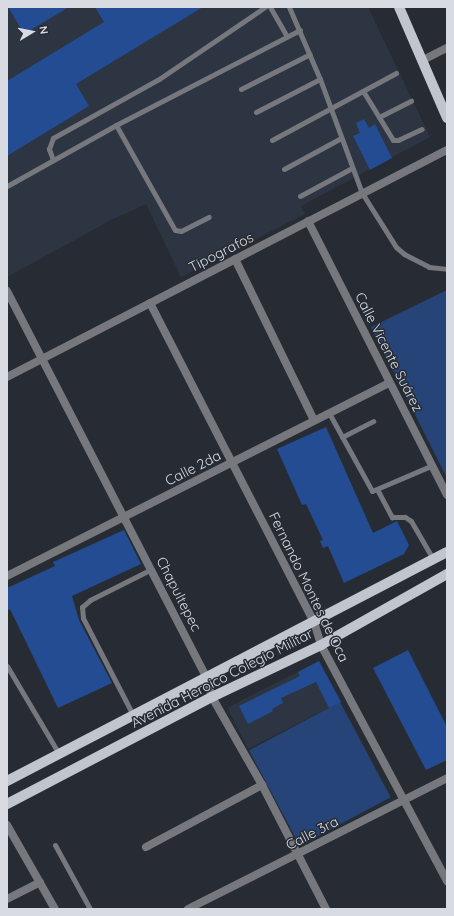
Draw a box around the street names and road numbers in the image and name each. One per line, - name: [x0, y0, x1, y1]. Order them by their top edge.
- street label: Tipografos: [186, 229, 256, 275]
- street label: Calle Vicente Suárez: [352, 290, 426, 414]
- street label: Calle 2da: [162, 447, 224, 489]
- street label: Fernando Montes de Oca: [265, 509, 353, 665]
- street label: Chapultepec: [153, 554, 205, 634]
- street label: Avenida Heroico Colegio Militar: [128, 625, 316, 731]
- street label: Calle 3ra: [283, 813, 341, 853]

